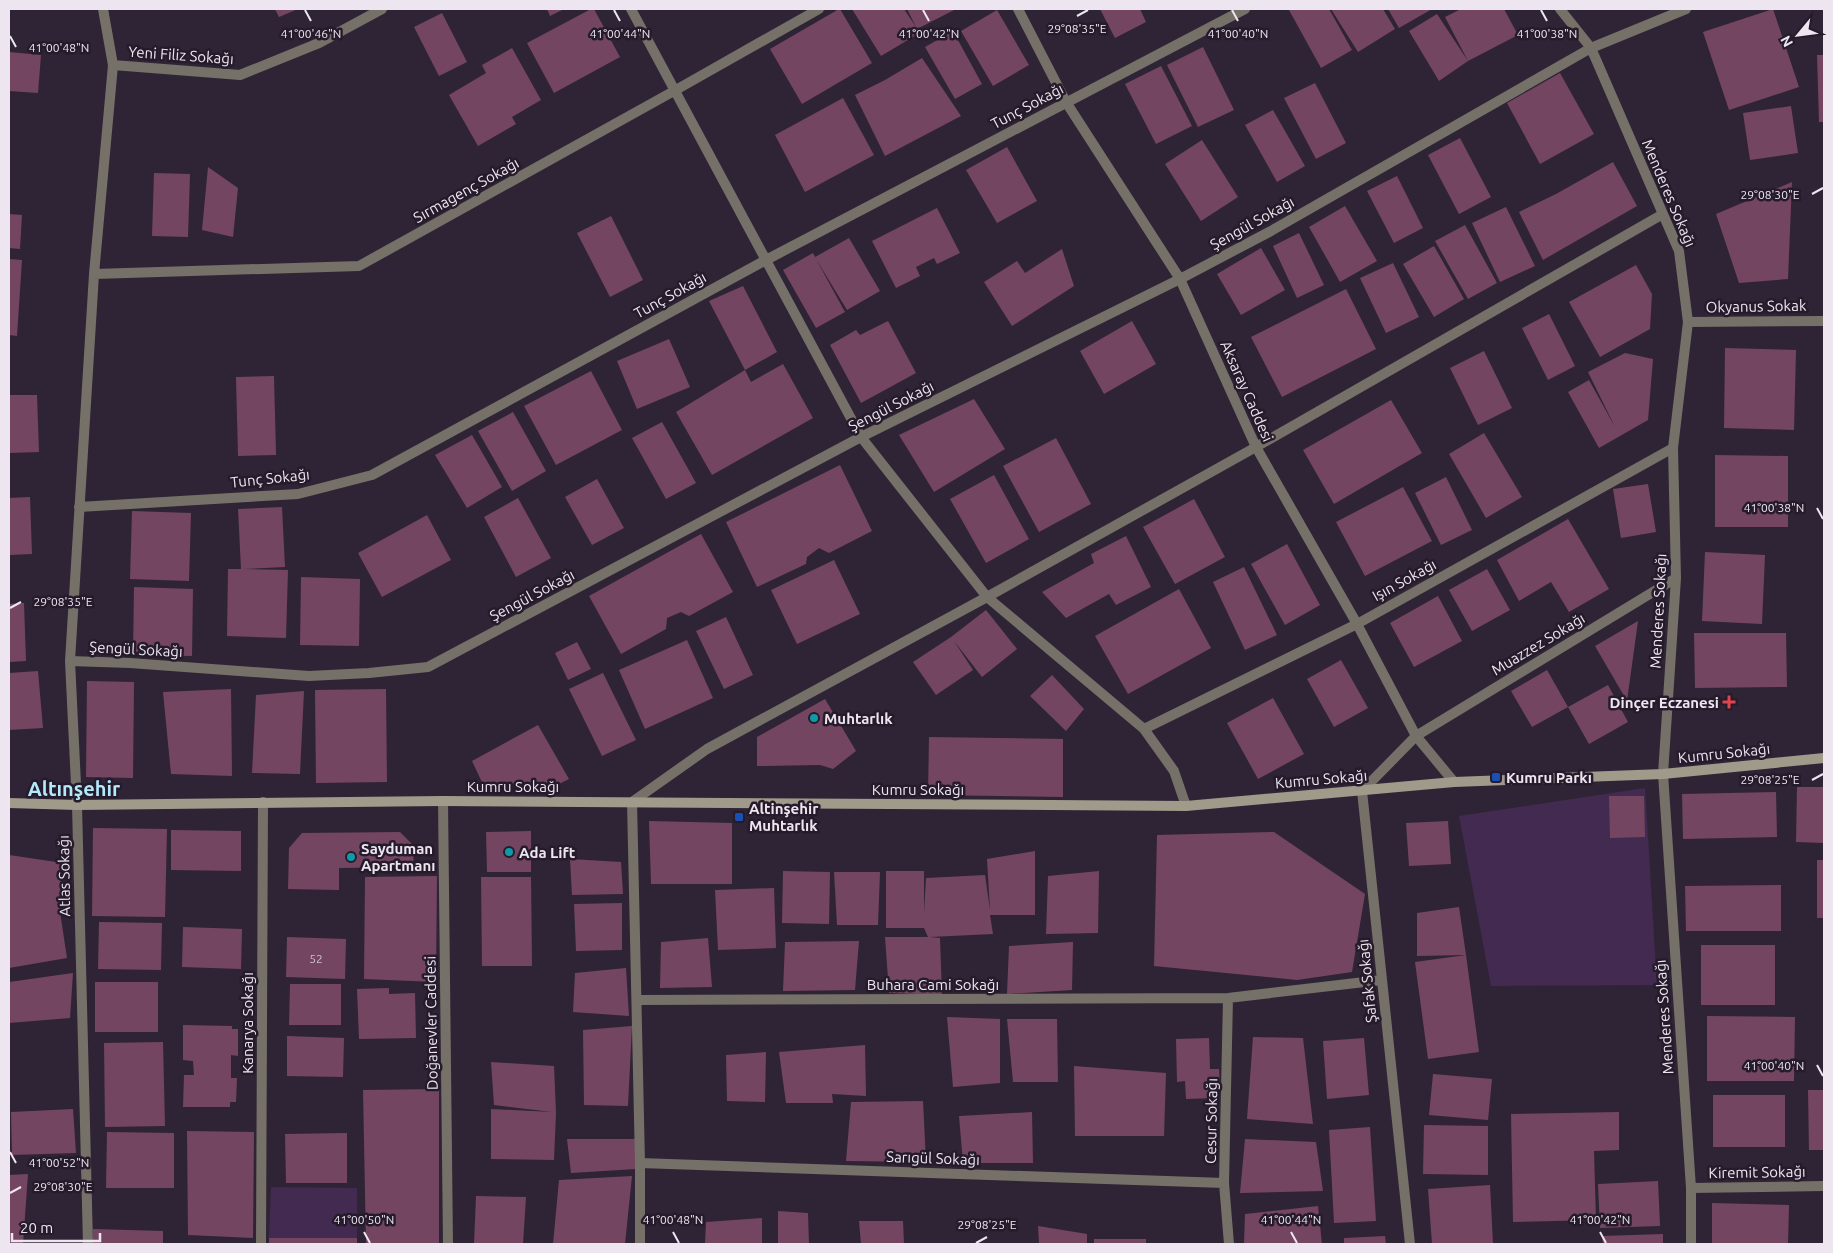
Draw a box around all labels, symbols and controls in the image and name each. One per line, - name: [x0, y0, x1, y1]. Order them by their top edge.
- north arrow: [1773, 10, 1823, 60]
- text: 29°08'35"E: [1048, 22, 1107, 35]
- text: 41°00'46"N: [281, 27, 341, 40]
- text: 41°00'44"N: [590, 27, 650, 40]
- text: 41°00'42"N: [899, 27, 959, 40]
- text: 41°00'40"N: [1208, 27, 1268, 40]
- text: 41°00'38"N: [1517, 27, 1577, 40]
- text: N: [1777, 33, 1796, 50]
- text: 41°00'48"N: [29, 41, 89, 54]
- street label: Yeni Filiz Sokağı: [128, 43, 234, 67]
- street label: Tunç Sokağı: [988, 80, 1066, 132]
- street label: Menderes Sokağı: [1639, 137, 1699, 249]
- street label: Sırmagenç Sokağı: [410, 154, 522, 226]
- text: 29°08'30"E: [1741, 188, 1800, 201]
- street label: Şengül Sokağı: [1207, 193, 1297, 253]
- street label: Tunç Sokağı: [631, 268, 709, 322]
- street label: Okyanus Sokak: [1705, 297, 1807, 315]
- street label: Aksaray Caddesi: [1217, 338, 1277, 444]
- street label: Şengül Sokağı: [846, 377, 936, 435]
- street label: Tunç Sokağı: [230, 465, 310, 491]
- text: 41°00'38"N: [1744, 501, 1804, 514]
- street label: Menderes Sokağı: [1647, 553, 1669, 669]
- street label: Işın Sokağı: [1369, 556, 1439, 604]
- street label: Şengül Sokağı: [487, 566, 577, 624]
- text: 29°08'35"E: [34, 595, 93, 608]
- street label: Muazzez Sokağı: [1488, 609, 1588, 679]
- street label: Şengül Sokağı: [89, 638, 183, 660]
- place label: Dinçer Eczanesi: [1610, 694, 1719, 712]
- marker: Dinçer Eczanesi: [1723, 696, 1735, 708]
- place label: Muhtarlık: [824, 710, 893, 727]
- marker: Muhtarlık: [808, 712, 820, 724]
- street label: Kumru Sokağı: [1677, 740, 1771, 766]
- street label: Kumru Sokağı: [1274, 767, 1368, 791]
- place label: Kumru Parkı: [1506, 769, 1592, 786]
- marker: Kumru Parkı: [1490, 771, 1502, 783]
- text: 29°08'25"E: [1741, 773, 1800, 786]
- district label: Altınşehir: [28, 777, 121, 800]
- street label: Kumru Sokağı: [467, 778, 559, 795]
- street label: Kumru Sokağı: [872, 781, 964, 798]
- place label: Altinşehir Muhtarlık: [749, 800, 819, 834]
- marker: Altinşehir Muhtarlık: [733, 811, 745, 823]
- street label: Atlas Sokağı: [55, 835, 73, 917]
- place label: Sayduman Apartmanı: [361, 840, 435, 874]
- place label: Ada Lift: [519, 844, 576, 861]
- marker: Ada Lift: [503, 846, 515, 858]
- marker: Sayduman Apartmanı: [345, 851, 357, 863]
- street label: Şafak Sokağı: [1354, 938, 1380, 1024]
- house number: 52: [309, 952, 323, 965]
- street label: Doğanevler Caddesi: [421, 956, 441, 1090]
- street label: Menderes Sokağı: [1652, 959, 1676, 1075]
- street label: Kanarya Sokağı: [239, 972, 256, 1074]
- street label: Buhara Cami Sokağı: [867, 976, 999, 993]
- text: 41°00'40"N: [1744, 1059, 1804, 1072]
- street label: Cesur Sokağı: [1202, 1078, 1220, 1164]
- street label: Sarıgül Sokağı: [886, 1148, 980, 1168]
- text: 41°00'52"N: [29, 1156, 89, 1169]
- street label: Kiremit Sokağı: [1708, 1163, 1806, 1181]
- text: 29°08'30"E: [34, 1180, 93, 1193]
- scale bar: [12, 1210, 100, 1242]
- text: 41°00'50"N: [334, 1213, 394, 1226]
- text: 41°00'48"N: [643, 1213, 703, 1226]
- text: 41°00'44"N: [1261, 1213, 1321, 1226]
- text: 41°00'42"N: [1570, 1213, 1630, 1226]
- text: 29°08'25"E: [958, 1218, 1017, 1231]
- text: 20 m: [20, 1219, 53, 1236]

